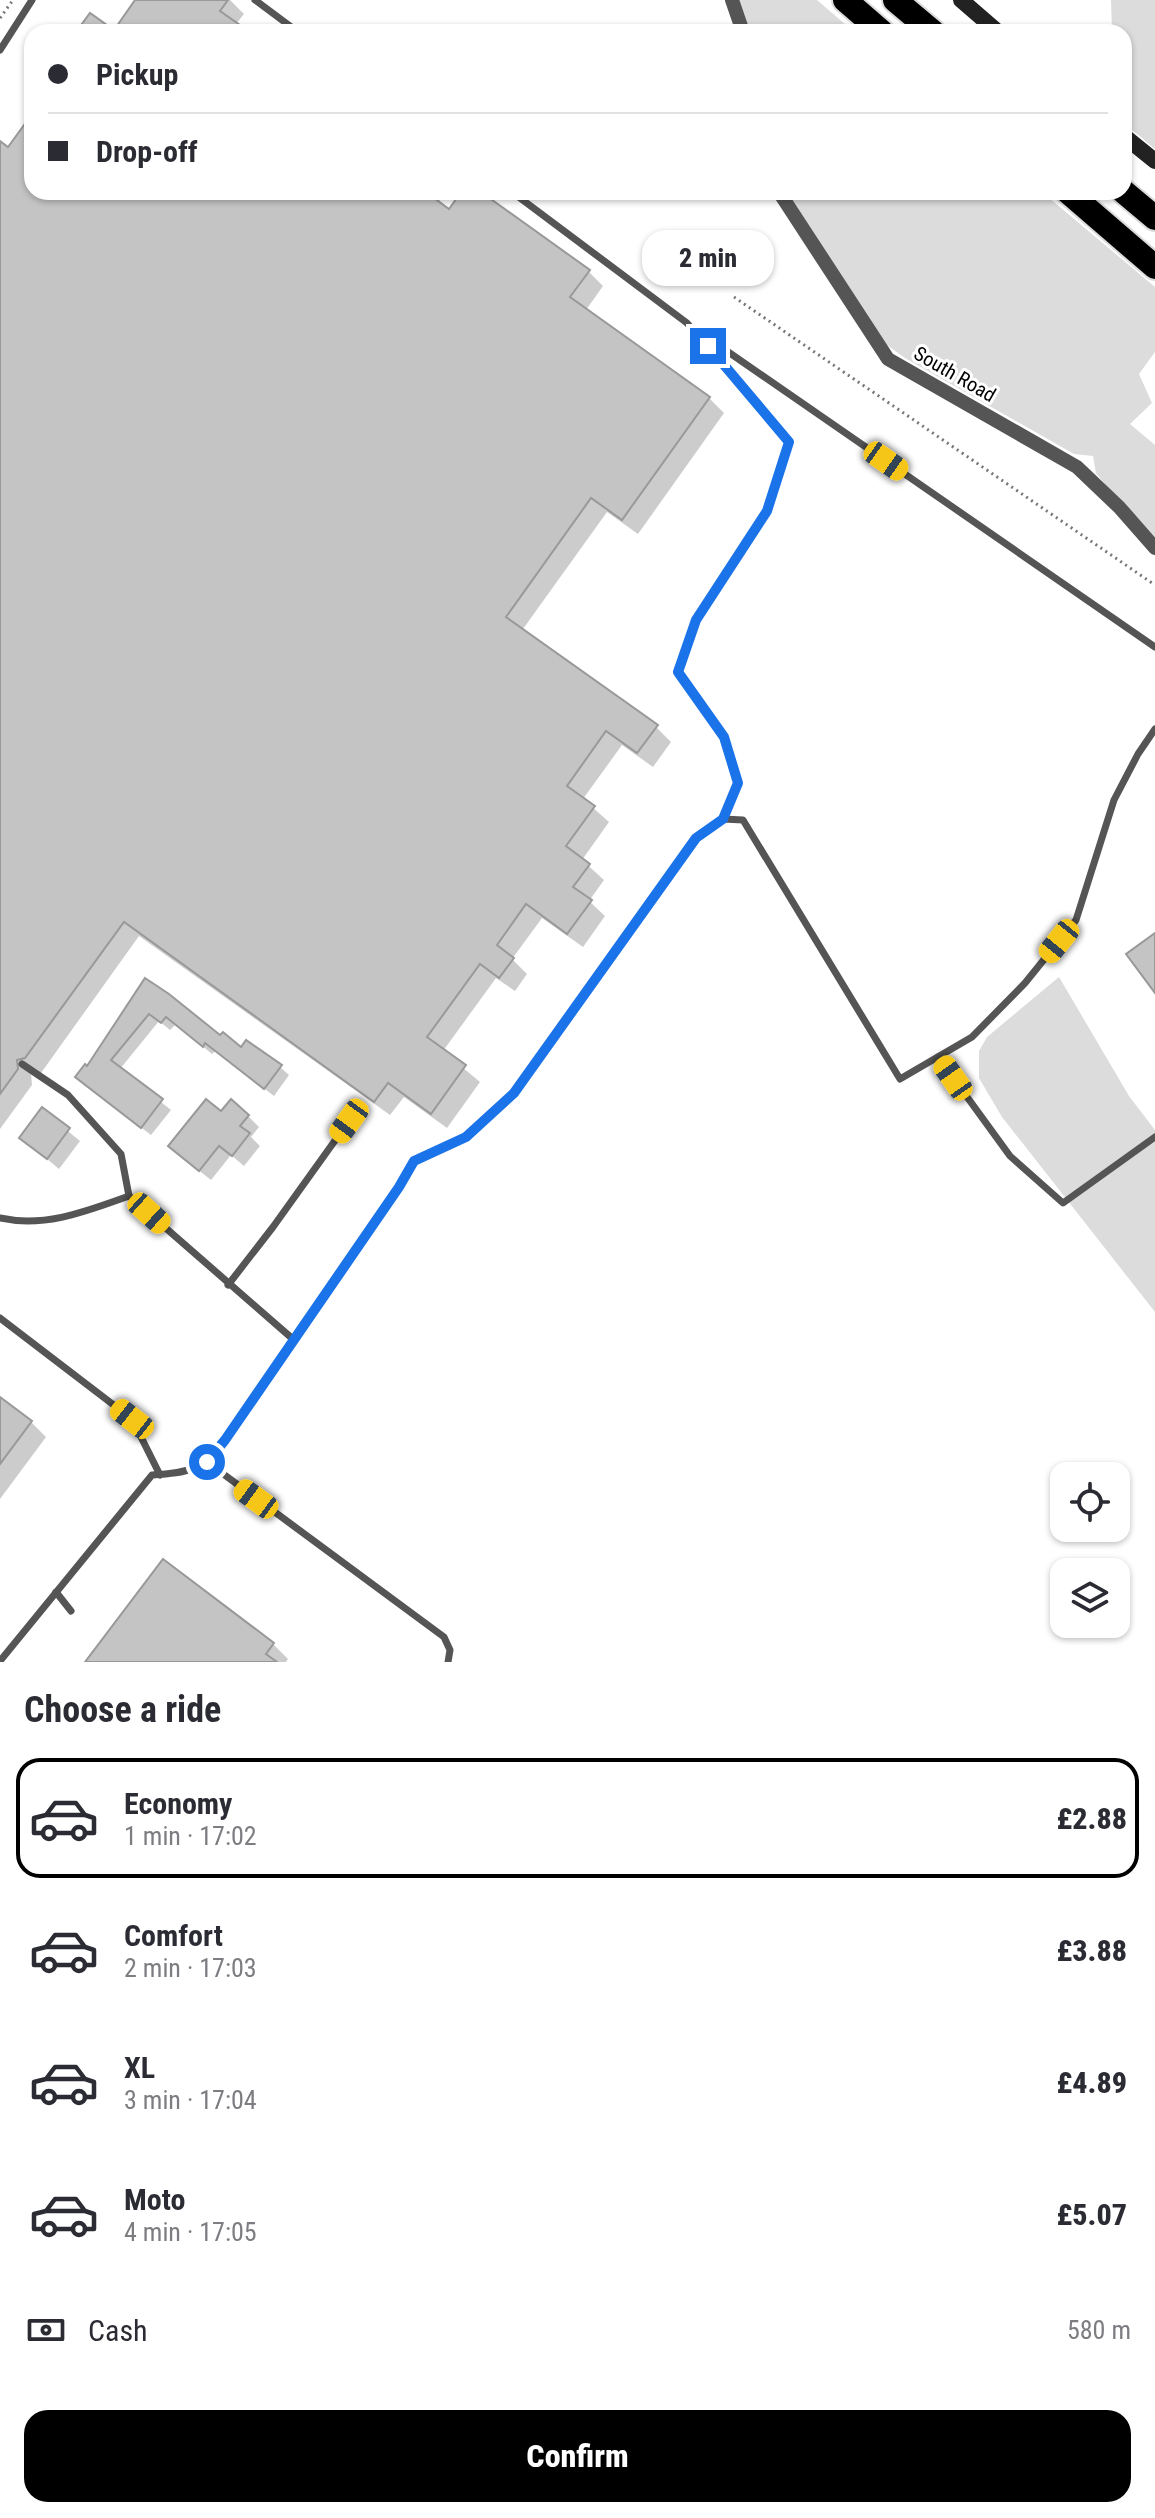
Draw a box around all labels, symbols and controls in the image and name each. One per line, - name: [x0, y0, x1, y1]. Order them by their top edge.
- text: Pickup: [96, 57, 178, 92]
- text: Drop-off: [96, 134, 198, 169]
- callout: 2 min: [642, 230, 774, 286]
- text: 2 min: [679, 243, 737, 273]
- route end: [690, 328, 726, 364]
- street label: South Road: [910, 341, 1000, 407]
- car: [859, 437, 913, 485]
- car: [1035, 915, 1083, 967]
- car: [929, 1051, 977, 1105]
- car: [325, 1095, 373, 1147]
- car: [123, 1188, 175, 1238]
- car: [106, 1395, 158, 1443]
- route start: [189, 1444, 225, 1480]
- map controls: [1050, 1462, 1130, 1638]
- button: locate: [1050, 1462, 1130, 1542]
- car: [230, 1475, 282, 1523]
- button: layers: [1050, 1558, 1130, 1638]
- text: Choose a ride: [24, 1689, 221, 1731]
- icon: car: [28, 1782, 100, 1854]
- text: Economy: [124, 1786, 232, 1821]
- text: £2.88: [1057, 1801, 1127, 1836]
- text: 1 min · 17:02: [124, 1821, 257, 1851]
- icon: car: [28, 1914, 100, 1986]
- text: Comfort: [124, 1918, 223, 1953]
- text: £3.88: [1057, 1933, 1127, 1968]
- text: 2 min · 17:03: [124, 1953, 257, 1983]
- icon: car: [28, 2046, 100, 2118]
- text: XL: [124, 2050, 155, 2085]
- text: £4.89: [1057, 2065, 1127, 2100]
- text: 3 min · 17:04: [124, 2085, 257, 2115]
- icon: car: [28, 2178, 100, 2250]
- text: Moto: [124, 2182, 185, 2217]
- text: £5.07: [1057, 2197, 1127, 2232]
- text: 4 min · 17:05: [124, 2217, 257, 2247]
- icon: cash: [24, 2308, 68, 2352]
- text: Cash: [88, 2313, 148, 2348]
- text: 580 m: [1067, 2315, 1131, 2345]
- button: Confirm: [24, 2410, 1131, 2502]

